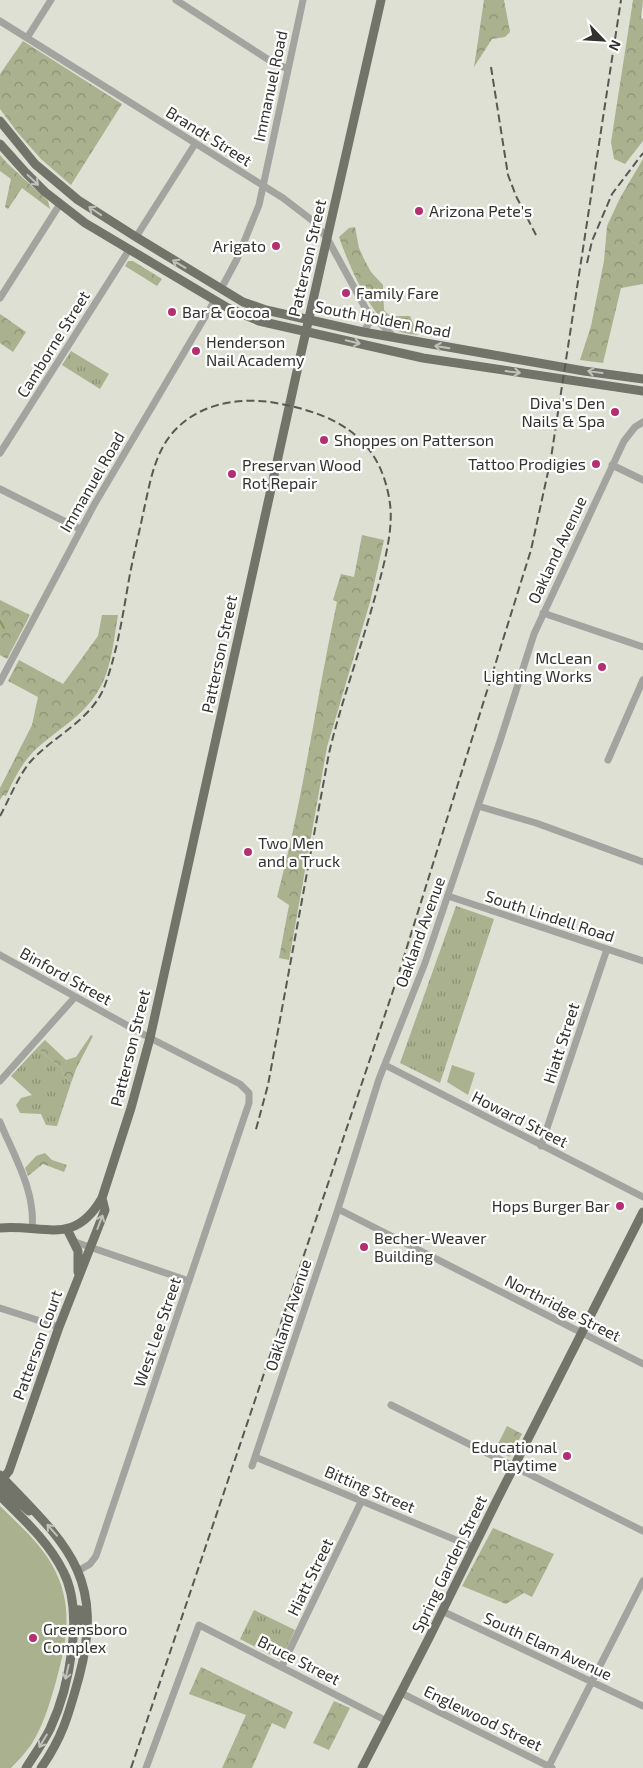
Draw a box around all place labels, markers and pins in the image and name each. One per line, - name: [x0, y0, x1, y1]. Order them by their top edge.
- place label: Arizona Pete's: [429, 201, 532, 220]
- marker: Arizona Pete's: [413, 205, 425, 217]
- place label: Arigato: [213, 236, 266, 255]
- marker: Arigato: [270, 240, 282, 252]
- place label: Family Fare: [356, 283, 439, 302]
- marker: Family Fare: [340, 287, 352, 299]
- place label: Bar & Cocoa: [182, 302, 270, 321]
- marker: Bar & Cocoa: [166, 306, 178, 318]
- place label: Henderson Nail Academy: [206, 332, 305, 369]
- marker: Henderson Nail Academy: [190, 345, 202, 357]
- place label: Diva's Den Nails & Spa: [522, 393, 605, 430]
- marker: Diva's Den Nails & Spa: [609, 406, 621, 418]
- place label: Shoppes on Patterson: [334, 430, 494, 449]
- marker: Shoppes on Patterson: [318, 434, 330, 446]
- place label: Tattoo Prodigies: [468, 454, 586, 473]
- place label: Preservan Wood Rot Repair: [242, 455, 361, 492]
- marker: Tattoo Prodigies: [590, 458, 602, 470]
- marker: Preservan Wood Rot Repair: [226, 468, 238, 480]
- place label: McLean Lighting Works: [483, 648, 592, 685]
- marker: McLean Lighting Works: [596, 661, 608, 673]
- place label: Two Men and a Truck: [258, 833, 340, 870]
- marker: Two Men and a Truck: [242, 846, 254, 858]
- place label: Hops Burger Bar: [492, 1196, 611, 1215]
- marker: Hops Burger Bar: [614, 1200, 626, 1212]
- place label: Becher-Weaver Building: [374, 1228, 487, 1265]
- marker: Becher-Weaver Building: [358, 1241, 370, 1253]
- place label: Educational Playtime: [471, 1437, 557, 1474]
- marker: Educational Playtime: [561, 1450, 573, 1462]
- place label: Greensboro Complex: [43, 1619, 127, 1656]
- marker: Greensboro Complex: [27, 1632, 39, 1644]

